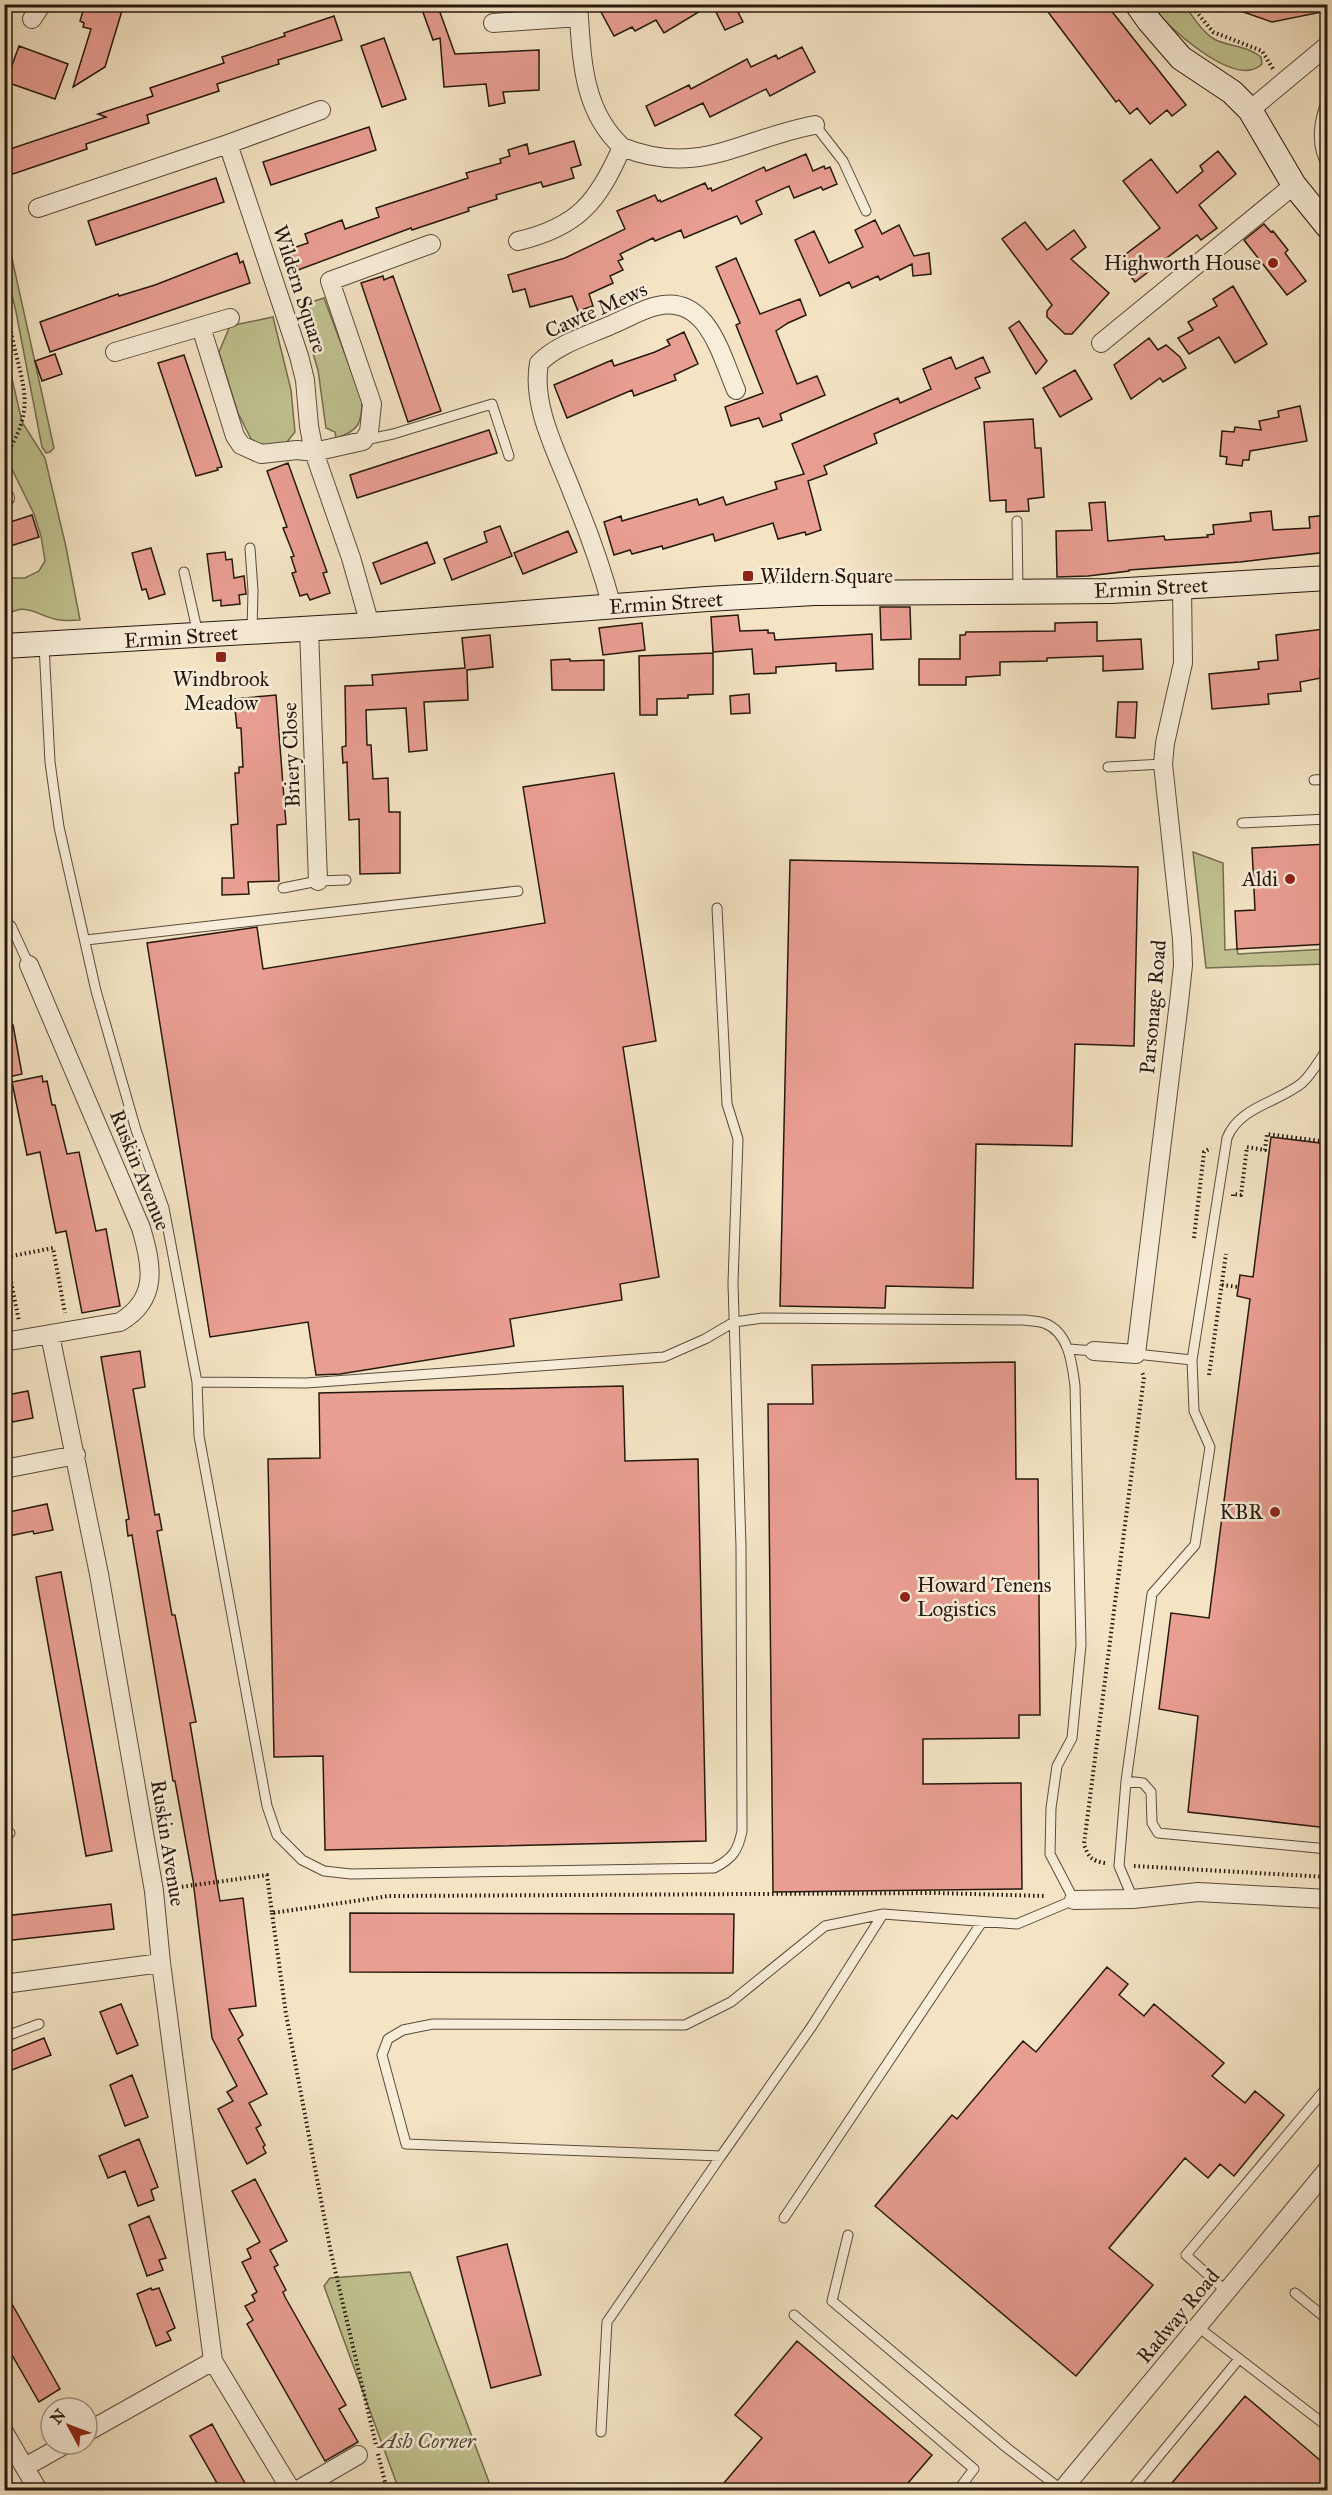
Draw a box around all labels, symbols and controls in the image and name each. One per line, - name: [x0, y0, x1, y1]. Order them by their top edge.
- street label: Wildern Square: [267, 222, 333, 357]
- place label: Highworth House: [1104, 250, 1261, 276]
- marker: Highworth House: [1266, 256, 1280, 270]
- street label: Cawte Mews: [541, 276, 651, 344]
- place label: Wildern Square: [760, 563, 893, 589]
- marker: Wildern Square: [741, 569, 755, 583]
- street label: Ermin Street: [1093, 572, 1209, 604]
- street label: Ermin Street: [608, 586, 725, 620]
- street label: Ermin Street: [123, 620, 240, 654]
- marker: Windbrook Meadow: [214, 650, 228, 664]
- place label: Windbrook Meadow: [173, 666, 270, 716]
- street label: Briery Close: [276, 702, 306, 808]
- place label: Aldi: [1241, 866, 1278, 892]
- marker: Aldi: [1283, 872, 1297, 886]
- street label: Parsonage Road: [1134, 938, 1172, 1075]
- street label: Ruskin Avenue: [104, 1106, 176, 1234]
- place label: KBR: [1220, 1499, 1264, 1525]
- marker: KBR: [1268, 1505, 1282, 1519]
- place label: Howard Tenens Logistics: [917, 1572, 1052, 1622]
- marker: Howard Tenens Logistics: [898, 1590, 912, 1604]
- street label: Ruskin Avenue: [145, 1778, 191, 1908]
- street label: Radway Road: [1131, 2263, 1225, 2369]
- north arrow: [39, 2396, 99, 2456]
- text: N: [46, 2405, 70, 2428]
- park label: Ash Corner: [376, 2428, 477, 2454]

